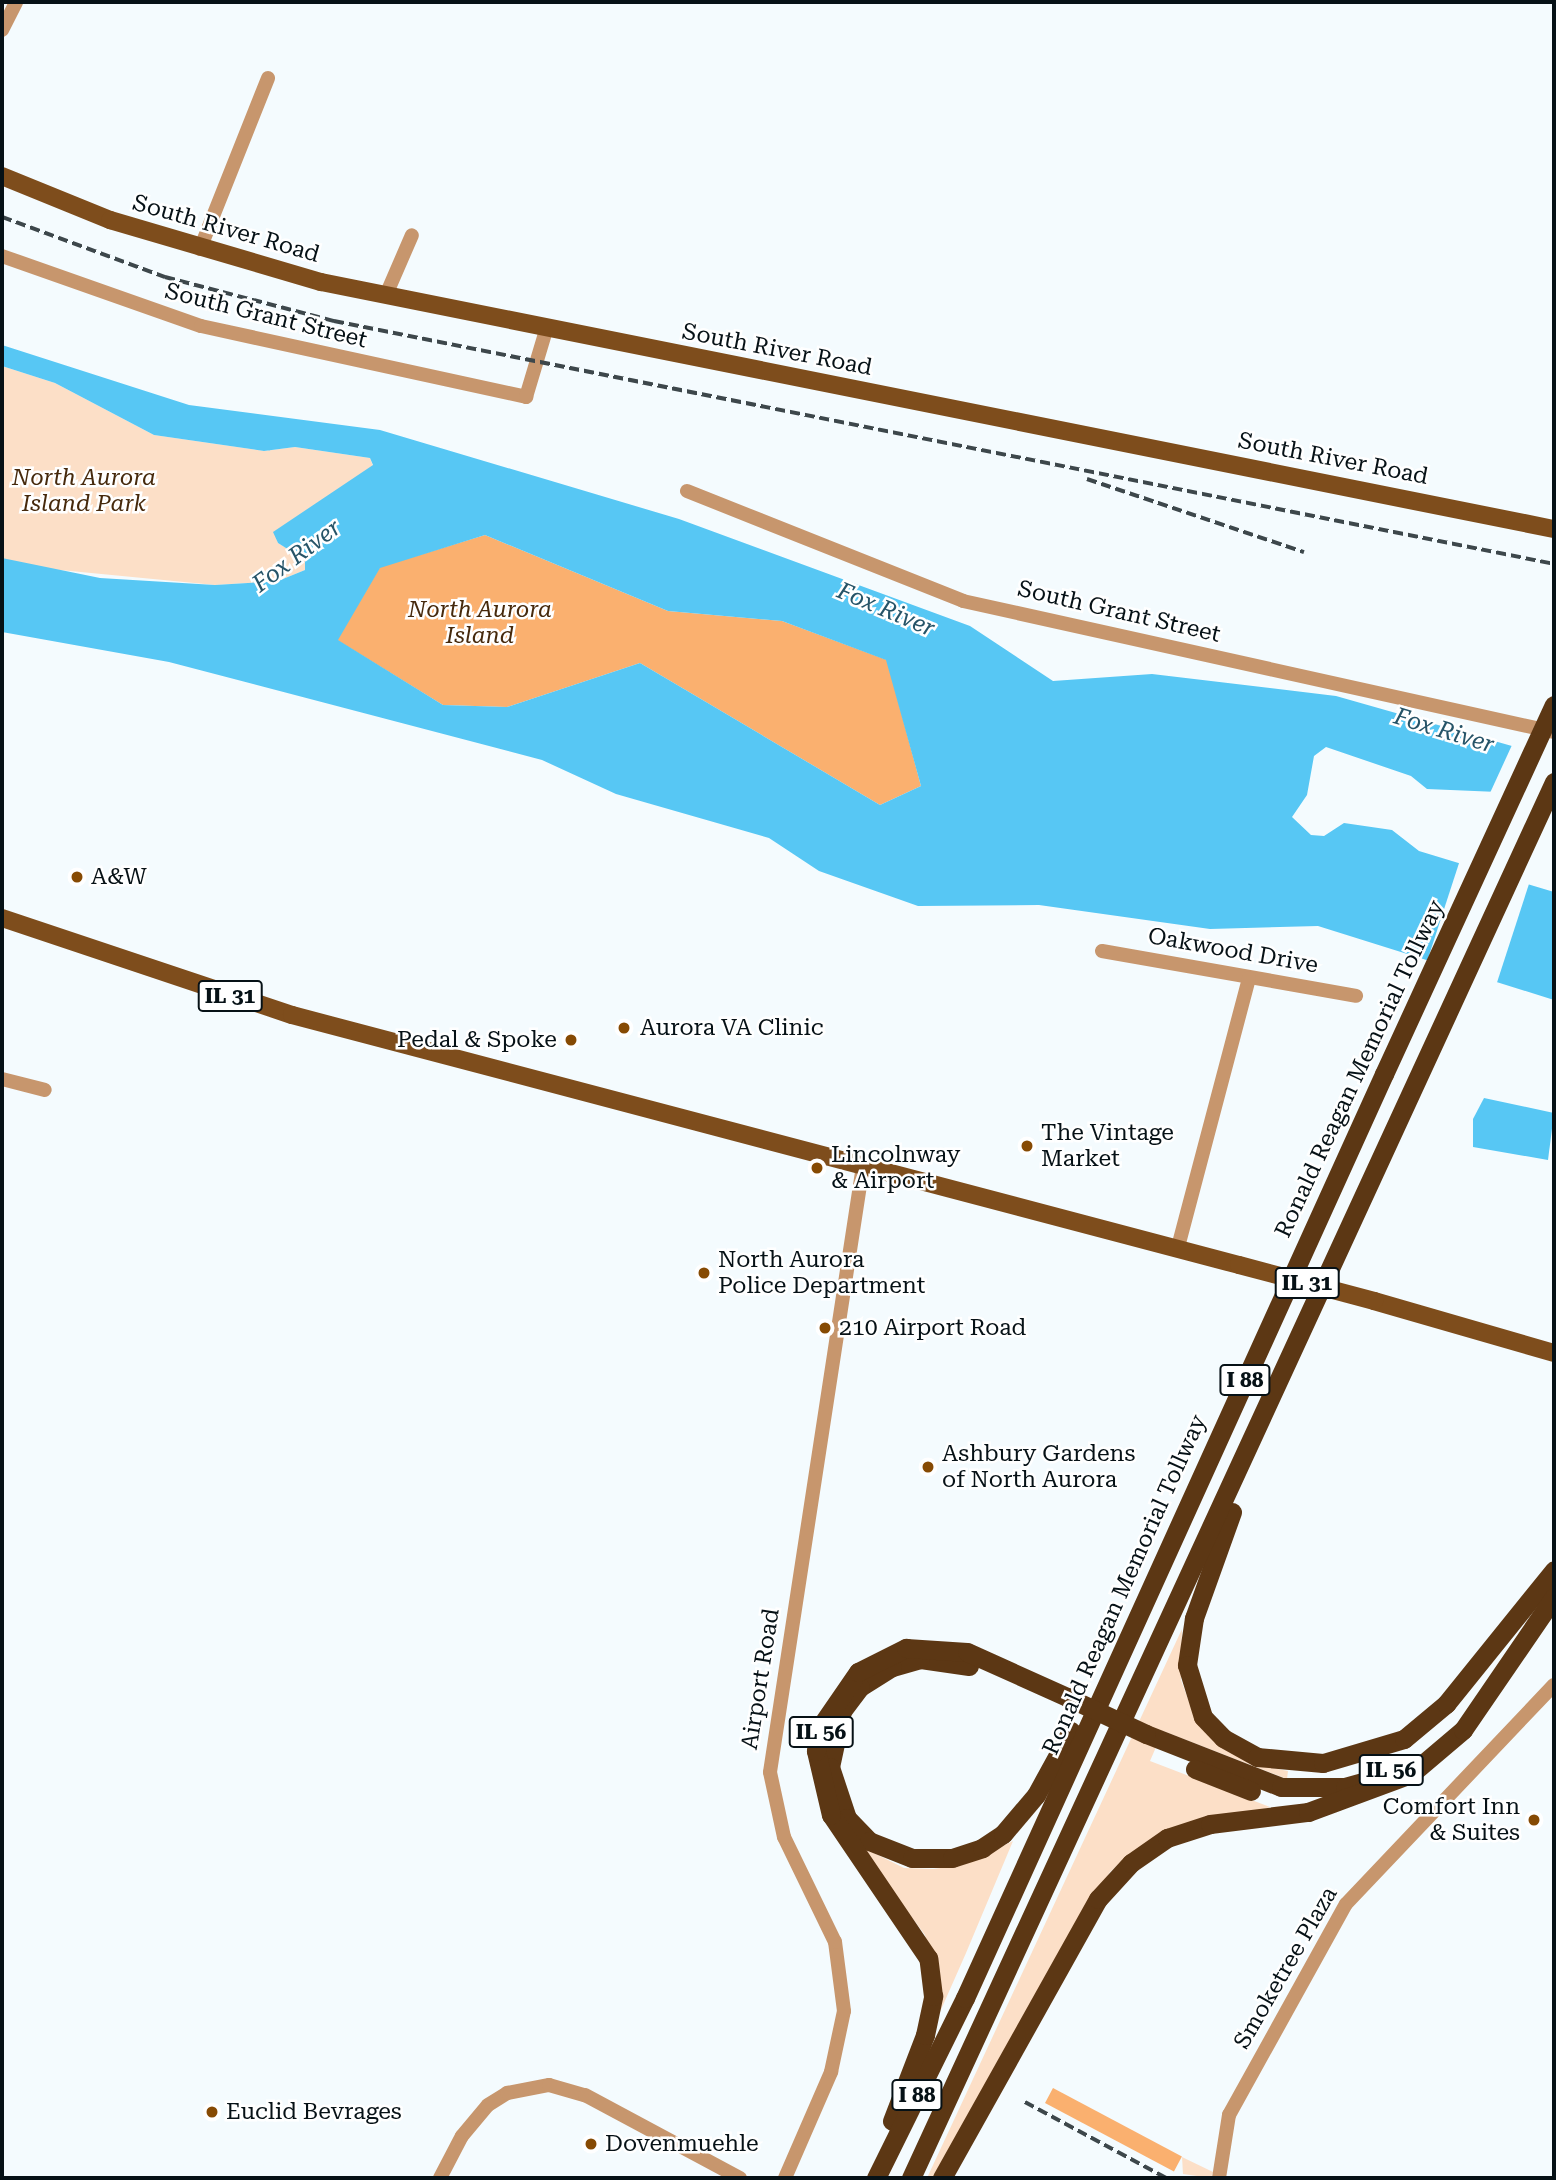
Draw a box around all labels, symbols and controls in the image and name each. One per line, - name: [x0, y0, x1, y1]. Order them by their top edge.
- street label: South River Road: [129, 189, 323, 269]
- street label: South Grant Street: [162, 278, 370, 354]
- street label: South River Road: [680, 318, 874, 382]
- street label: South River Road: [1236, 427, 1430, 491]
- park label: North Aurora Island Park: [12, 464, 156, 518]
- water label: Fox River: [247, 513, 347, 599]
- street label: South Grant Street: [1015, 575, 1223, 649]
- water label: Fox River: [833, 577, 939, 643]
- park label: North Aurora Island: [408, 596, 552, 650]
- water label: Fox River: [1390, 702, 1498, 760]
- place label: A&W: [91, 863, 147, 891]
- marker: A&W: [69, 869, 85, 885]
- street label: Ronald Reagan Memorial Tollway: [1269, 896, 1451, 1242]
- street label: Oakwood Drive: [1146, 922, 1320, 980]
- road number: IL 31: [197, 978, 263, 1014]
- place label: Aurora VA Clinic: [640, 1014, 824, 1042]
- marker: Aurora VA Clinic: [614, 1018, 634, 1038]
- place label: Pedal & Spoke: [397, 1026, 557, 1054]
- marker: Pedal & Spoke: [563, 1032, 579, 1048]
- place label: The Vintage Market: [1041, 1119, 1174, 1173]
- marker: The Vintage Market: [1019, 1138, 1035, 1154]
- place label: Lincolnway & Airport: [831, 1141, 960, 1195]
- marker: Lincolnway & Airport: [809, 1160, 825, 1176]
- place label: North Aurora Police Department: [718, 1246, 925, 1300]
- marker: North Aurora Police Department: [696, 1265, 712, 1281]
- road number: IL 31: [1274, 1266, 1340, 1300]
- place label: 210 Airport Road: [839, 1314, 1026, 1342]
- marker: 210 Airport Road: [817, 1320, 833, 1336]
- road number: I 88: [1219, 1362, 1271, 1398]
- street label: Ronald Reagan Memorial Tollway: [1037, 1411, 1213, 1759]
- place label: Ashbury Gardens of North Aurora: [942, 1440, 1135, 1494]
- marker: Ashbury Gardens of North Aurora: [920, 1459, 936, 1475]
- street label: Airport Road: [736, 1606, 786, 1752]
- road number: IL 56: [788, 1714, 854, 1750]
- road number: IL 56: [1358, 1752, 1424, 1788]
- place label: Comfort Inn & Suites: [1383, 1793, 1520, 1847]
- marker: Comfort Inn & Suites: [1526, 1812, 1542, 1828]
- street label: Smoketree Plaza: [1228, 1882, 1344, 2054]
- road number: I 88: [891, 2078, 943, 2112]
- place label: Euclid Bevrages: [226, 2098, 402, 2126]
- marker: Euclid Bevrages: [204, 2104, 220, 2120]
- place label: Dovenmuehle: [605, 2130, 759, 2158]
- marker: Dovenmuehle: [583, 2136, 599, 2152]

